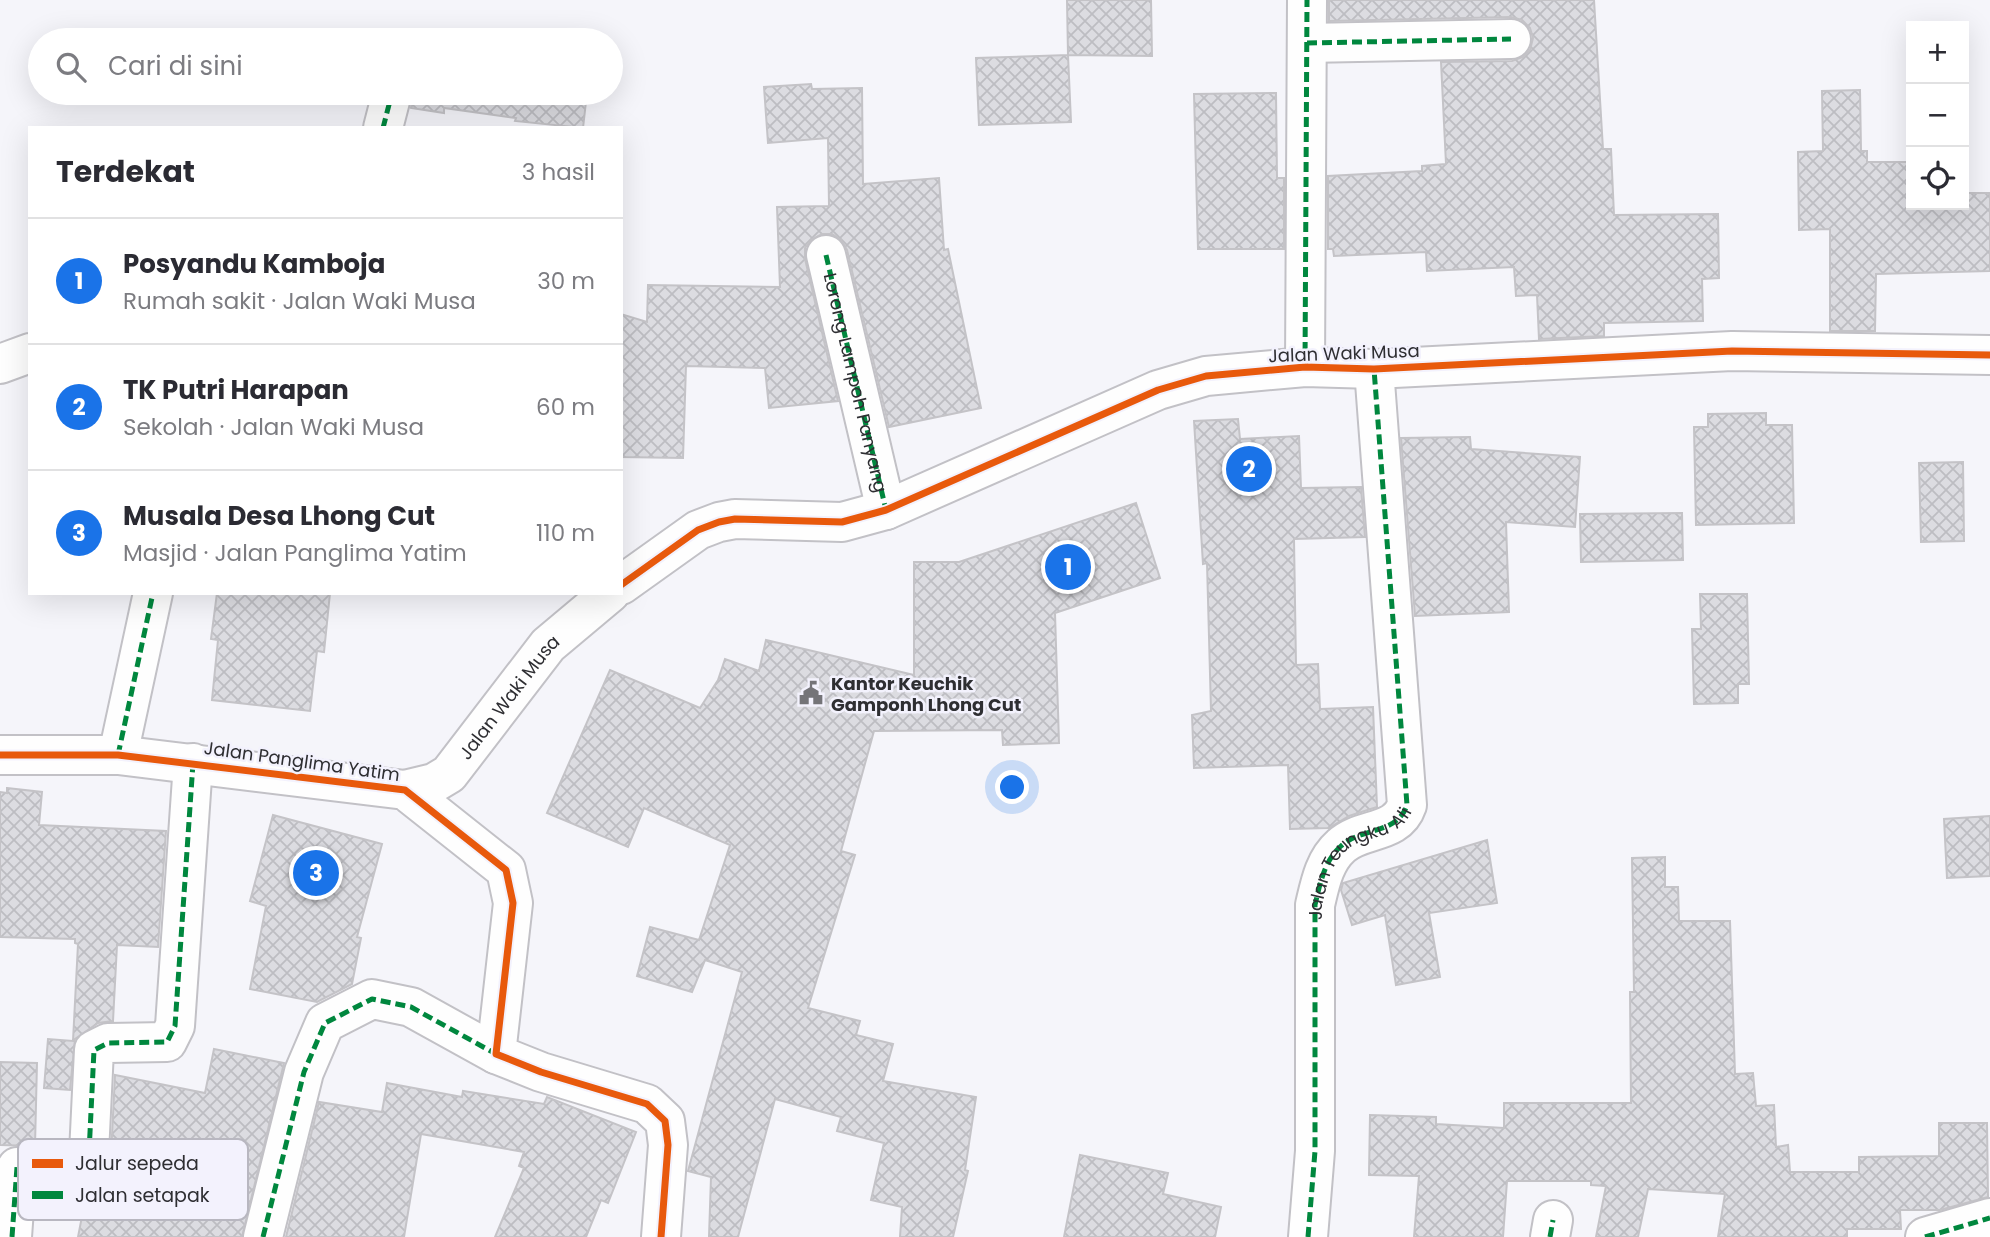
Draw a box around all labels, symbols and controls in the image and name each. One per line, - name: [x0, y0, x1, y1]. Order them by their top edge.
- map controls: [1906, 21, 1969, 210]
- button: +: [1906, 21, 1969, 84]
- search box: [28, 28, 623, 105]
- icon: search: [52, 48, 90, 86]
- text: Cari di sini: [108, 48, 243, 84]
- button: −: [1906, 84, 1969, 147]
- button: locate: [1906, 147, 1969, 210]
- text: Terdekat: [56, 150, 195, 193]
- text: 3 hasil: [522, 156, 595, 188]
- text: Posyandu Kamboja: [123, 246, 385, 282]
- text: 1: [75, 265, 83, 297]
- text: 30 m: [537, 265, 595, 297]
- street label: Lorong Lampoh Panyang: [818, 270, 894, 495]
- text: Rumah sakit · Jalan Waki Musa: [123, 285, 476, 317]
- street label: Jalan Waki Musa: [1268, 338, 1420, 368]
- text: TK Putri Harapan: [123, 372, 349, 408]
- text: 2: [72, 391, 86, 423]
- text: 60 m: [536, 391, 595, 423]
- text: Sekolah · Jalan Waki Musa: [123, 411, 424, 443]
- pin: 2: [1226, 443, 1272, 495]
- text: Musala Desa Lhong Cut: [123, 498, 435, 534]
- text: 3: [72, 517, 86, 549]
- text: 110 m: [536, 517, 595, 549]
- text: Masjid · Jalan Panglima Yatim: [123, 537, 467, 569]
- pin: 1: [1045, 541, 1091, 593]
- street label: Jalan Waki Musa: [452, 628, 564, 764]
- place label: Kantor Keuchik Gamponh Lhong Cut: [831, 671, 1021, 717]
- public building icon: Kantor Keuchik Gamponh Lhong Cut: [797, 679, 825, 707]
- street label: Jalan Panglima Yatim: [202, 735, 402, 787]
- your location: [995, 770, 1029, 804]
- street label: Jalan Teungku Ali: [1302, 803, 1417, 920]
- pin: 3: [293, 847, 339, 899]
- legend: [18, 1139, 248, 1220]
- text: Jalur sepeda: [75, 1150, 199, 1177]
- text: Jalan setapak: [75, 1182, 210, 1209]

